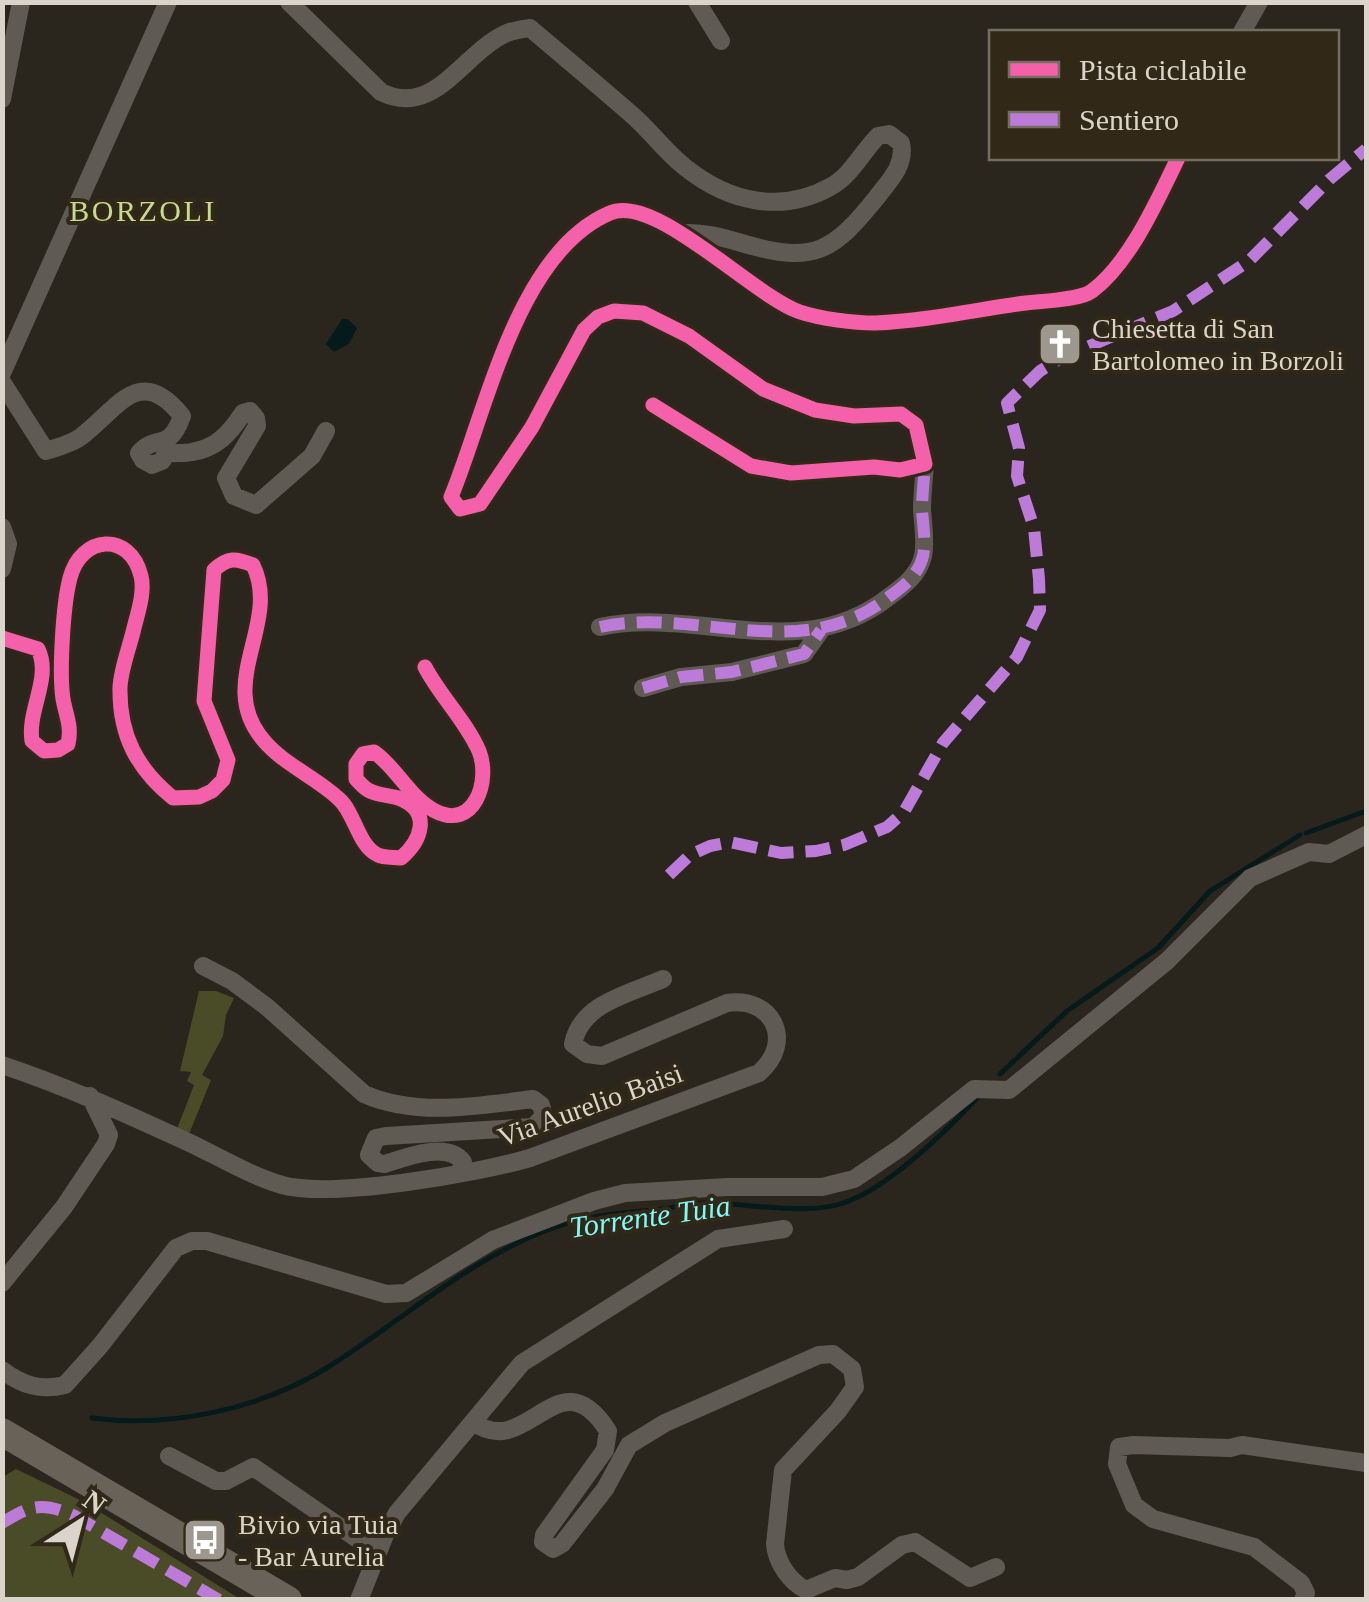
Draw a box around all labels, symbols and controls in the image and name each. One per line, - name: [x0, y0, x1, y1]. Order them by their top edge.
- legend: [989, 30, 1339, 160]
- text: Pista ciclabile: [1079, 53, 1246, 86]
- text: Sentiero: [1079, 103, 1179, 136]
- district label: BORZOLI: [69, 194, 217, 227]
- place label: Chiesetta di San Bartolomeo in Borzoli: [1092, 313, 1344, 376]
- church icon: Chiesetta di San Bartolomeo in Borzoli: [1037, 321, 1083, 367]
- street label: Via Aurelio Baisi: [493, 1057, 687, 1153]
- water label: Torrente Tuia: [567, 1188, 733, 1244]
- north arrow: [30, 1472, 130, 1572]
- text: N: [77, 1484, 112, 1521]
- place label: Bivio via Tuia - Bar Aurelia: [238, 1509, 399, 1572]
- bus stop icon: Bivio via Tuia - Bar Aurelia: [182, 1517, 228, 1563]

